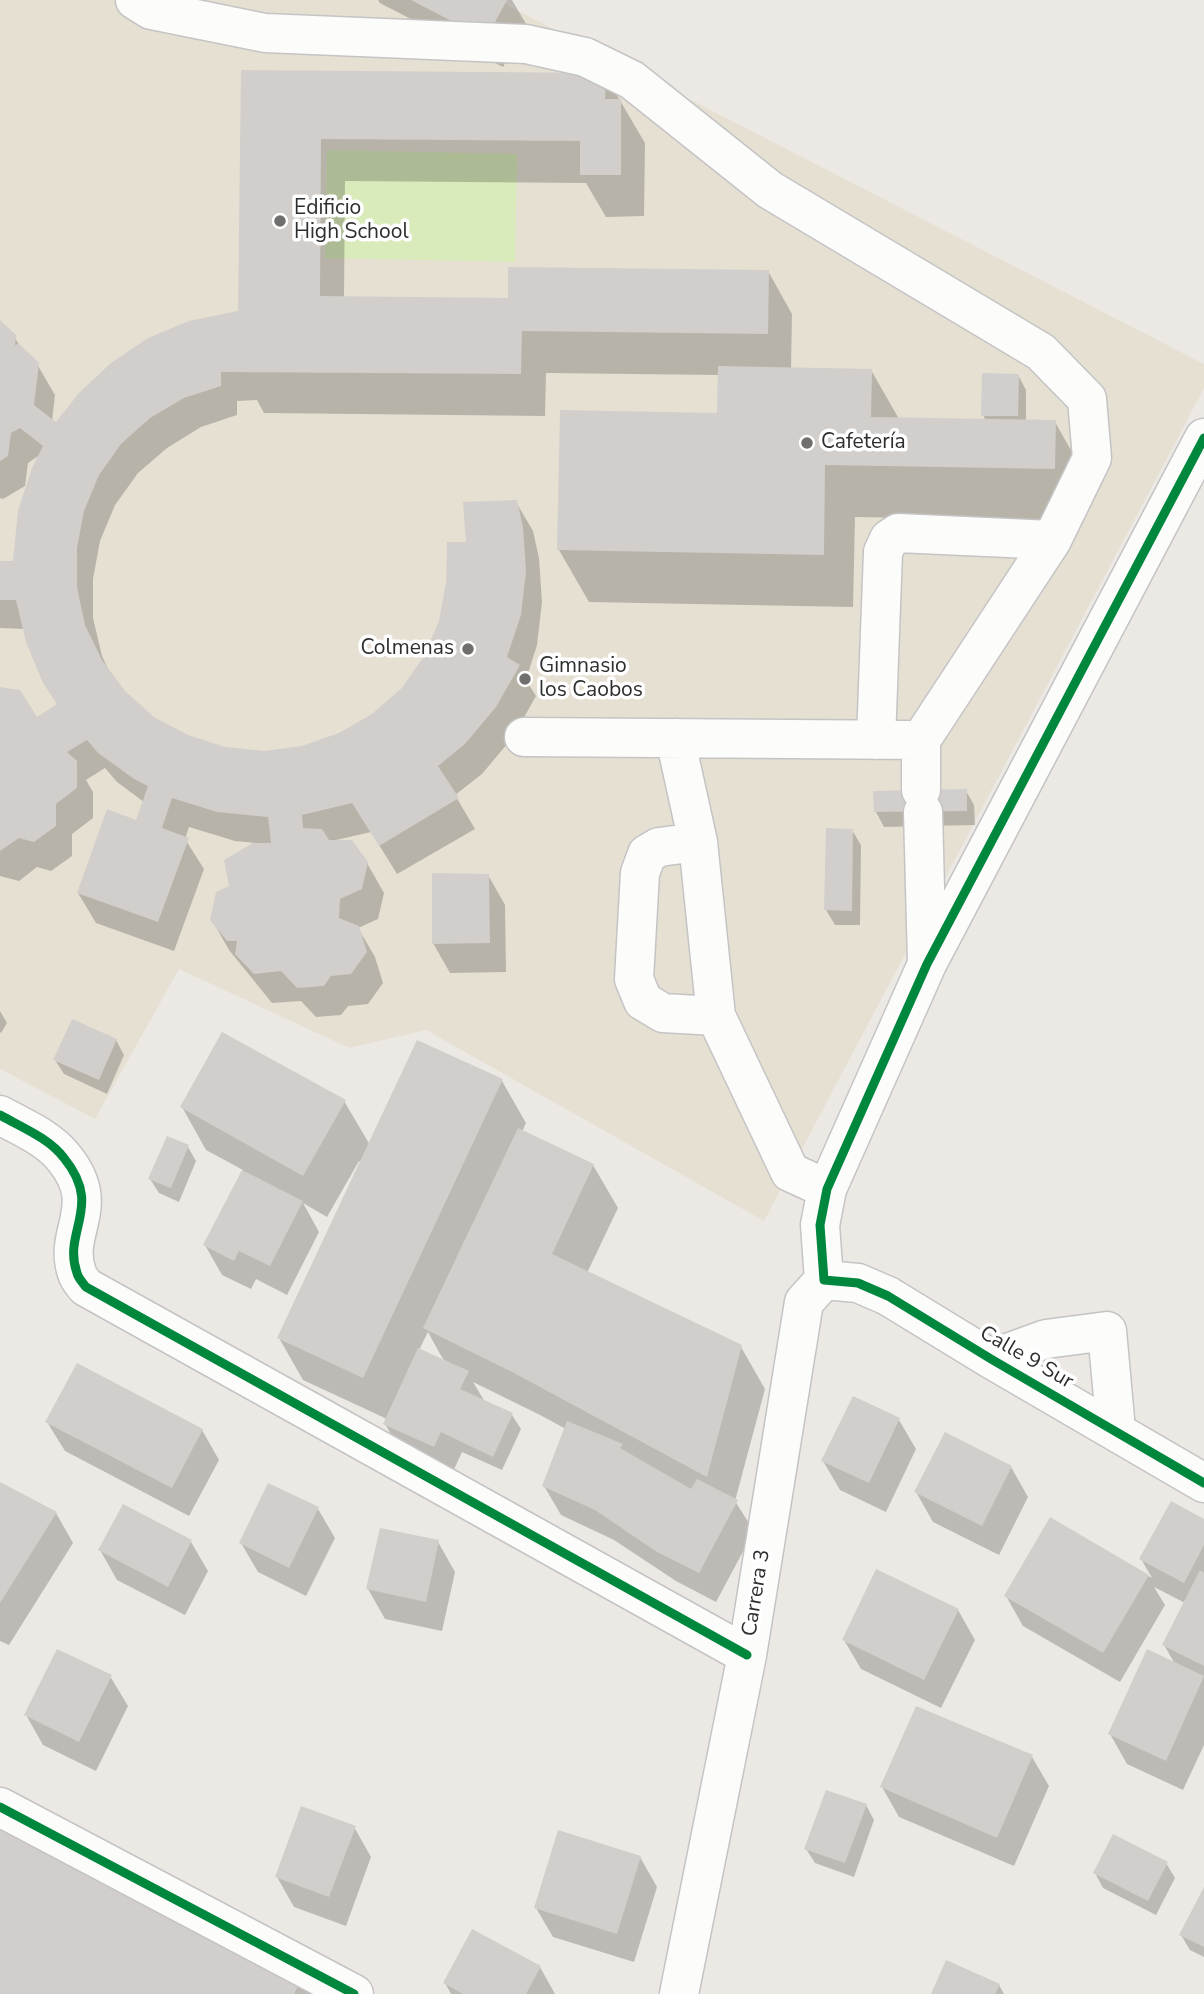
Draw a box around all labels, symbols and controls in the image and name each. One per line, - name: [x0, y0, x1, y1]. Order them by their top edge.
- place label: Edificio High School: [294, 196, 409, 246]
- marker: Edificio High School: [272, 213, 288, 229]
- place label: Cafetería: [821, 430, 906, 456]
- marker: Cafetería: [799, 435, 815, 451]
- place label: Colmenas: [360, 636, 454, 662]
- marker: Colmenas: [460, 641, 476, 657]
- place label: Gimnasio los Caobos: [539, 654, 643, 704]
- marker: Gimnasio los Caobos: [517, 671, 533, 687]
- street label: Calle 9 Sur: [975, 1321, 1077, 1395]
- street label: Carrera 3: [738, 1548, 776, 1638]

